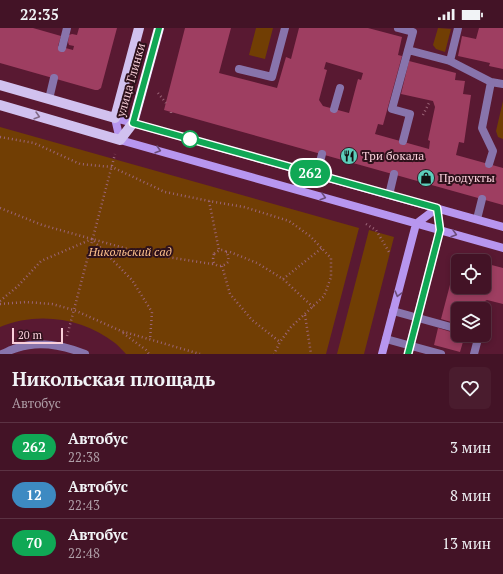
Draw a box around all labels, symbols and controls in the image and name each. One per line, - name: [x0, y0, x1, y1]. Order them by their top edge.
- text: 22:35: [20, 4, 59, 24]
- street label: улица Глинки: [113, 41, 148, 120]
- one-way arrow: [34, 111, 41, 120]
- unlabelled marker: [181, 130, 199, 148]
- one-way arrow: [154, 145, 161, 154]
- restaurant icon: Три бокала: [339, 146, 359, 166]
- place label: Три бокала: [362, 148, 424, 163]
- line badge: 262: [287, 160, 333, 186]
- text: 262: [298, 163, 322, 182]
- shop icon: Продукты: [416, 168, 436, 188]
- place label: Продукты: [439, 170, 495, 185]
- one-way arrow: [320, 192, 327, 201]
- one-way arrow: [451, 230, 457, 238]
- park label: Никольский сад: [87, 244, 172, 259]
- map controls: [451, 254, 491, 342]
- button: locate: [451, 254, 491, 294]
- one-way arrow: [394, 290, 403, 297]
- button: layers: [451, 302, 491, 342]
- scale bar: [12, 326, 63, 345]
- text: 20 m: [18, 328, 42, 342]
- text: Никольская площадь: [12, 366, 215, 391]
- button: heart: [449, 367, 491, 409]
- text: Автобус: [12, 394, 61, 412]
- text: Автобус: [68, 428, 128, 448]
- text: 262: [22, 437, 46, 456]
- text: 3 мин: [450, 437, 491, 457]
- text: 22:38: [68, 448, 100, 466]
- text: Автобус: [68, 476, 128, 496]
- text: 12: [26, 485, 42, 504]
- text: 8 мин: [450, 485, 491, 505]
- text: 22:43: [68, 496, 100, 514]
- text: Автобус: [68, 524, 128, 544]
- text: 70: [26, 533, 42, 552]
- text: 13 мин: [442, 533, 491, 553]
- text: 22:48: [68, 544, 100, 562]

